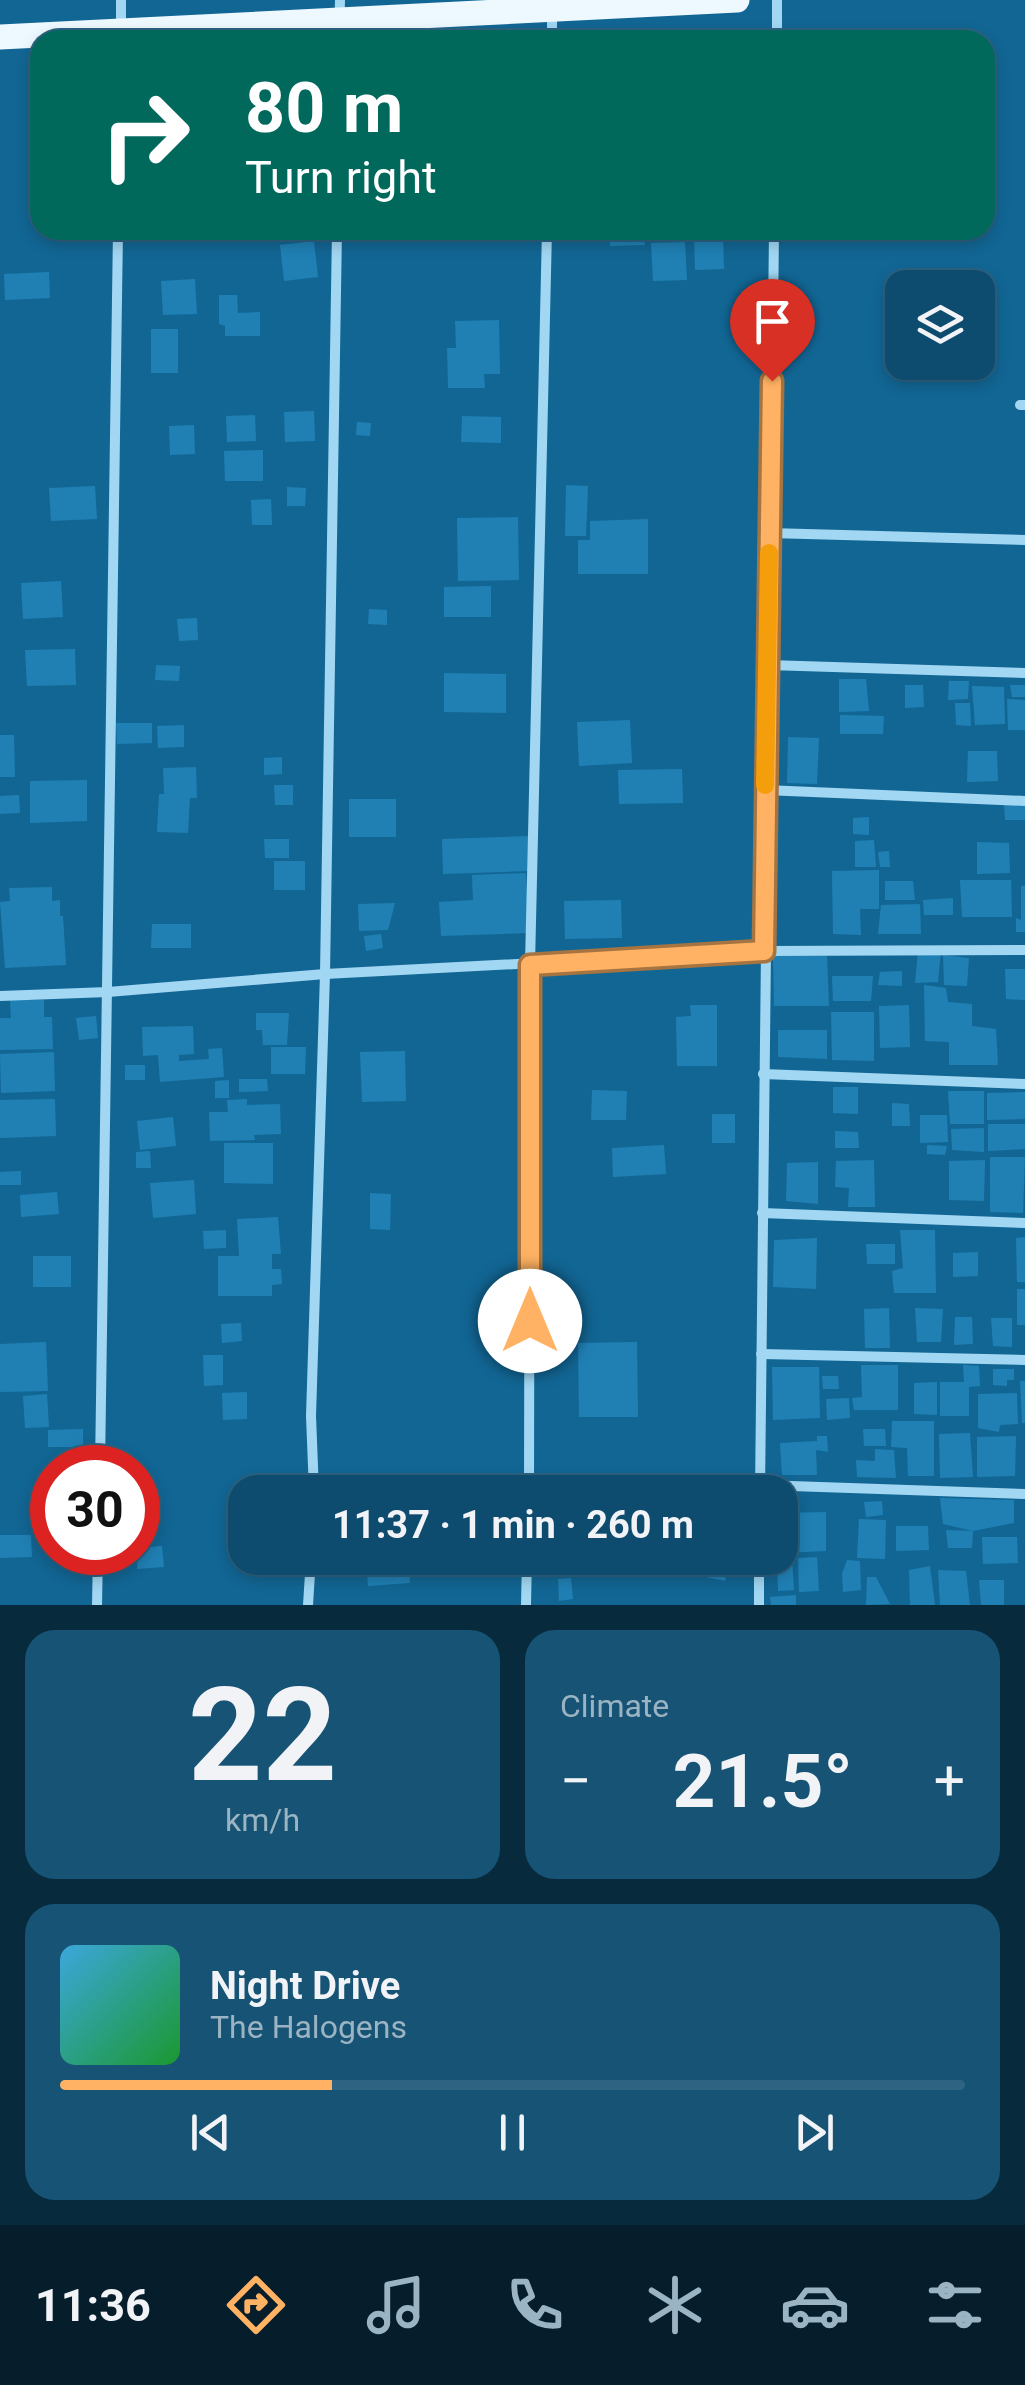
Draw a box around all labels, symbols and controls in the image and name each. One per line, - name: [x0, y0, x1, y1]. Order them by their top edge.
- text: 80 m: [245, 67, 403, 149]
- icon: right: [80, 70, 210, 200]
- text: Turn right: [245, 151, 437, 204]
- map controls: [885, 270, 995, 380]
- button: layers: [885, 270, 995, 380]
- pin: [730, 279, 815, 382]
- icon: arrive: [745, 294, 800, 349]
- position arrow: [478, 1269, 582, 1373]
- speed limit sign: 30: [30, 1445, 160, 1575]
- text: 11:37 · 1 min · 260 m: [332, 1503, 694, 1547]
- text: 22: [188, 1659, 337, 1812]
- text: Climate: [560, 1687, 669, 1725]
- text: 21.5°: [673, 1737, 853, 1825]
- text: −: [560, 1749, 591, 1813]
- text: +: [934, 1749, 965, 1813]
- text: km/h: [225, 1801, 300, 1839]
- text: Night Drive: [210, 1964, 400, 2008]
- text: The Halogens: [210, 2008, 407, 2046]
- icon: previous: [183, 2105, 238, 2160]
- icon: pause: [485, 2105, 540, 2160]
- icon: next: [787, 2105, 842, 2160]
- icon: directions: [221, 2270, 291, 2340]
- icon: music: [361, 2270, 431, 2340]
- icon: phone: [500, 2270, 570, 2340]
- icon: climate: [640, 2270, 710, 2340]
- icon: car: [780, 2270, 850, 2340]
- icon: filters: [920, 2270, 990, 2340]
- text: 11:36: [35, 2279, 151, 2332]

